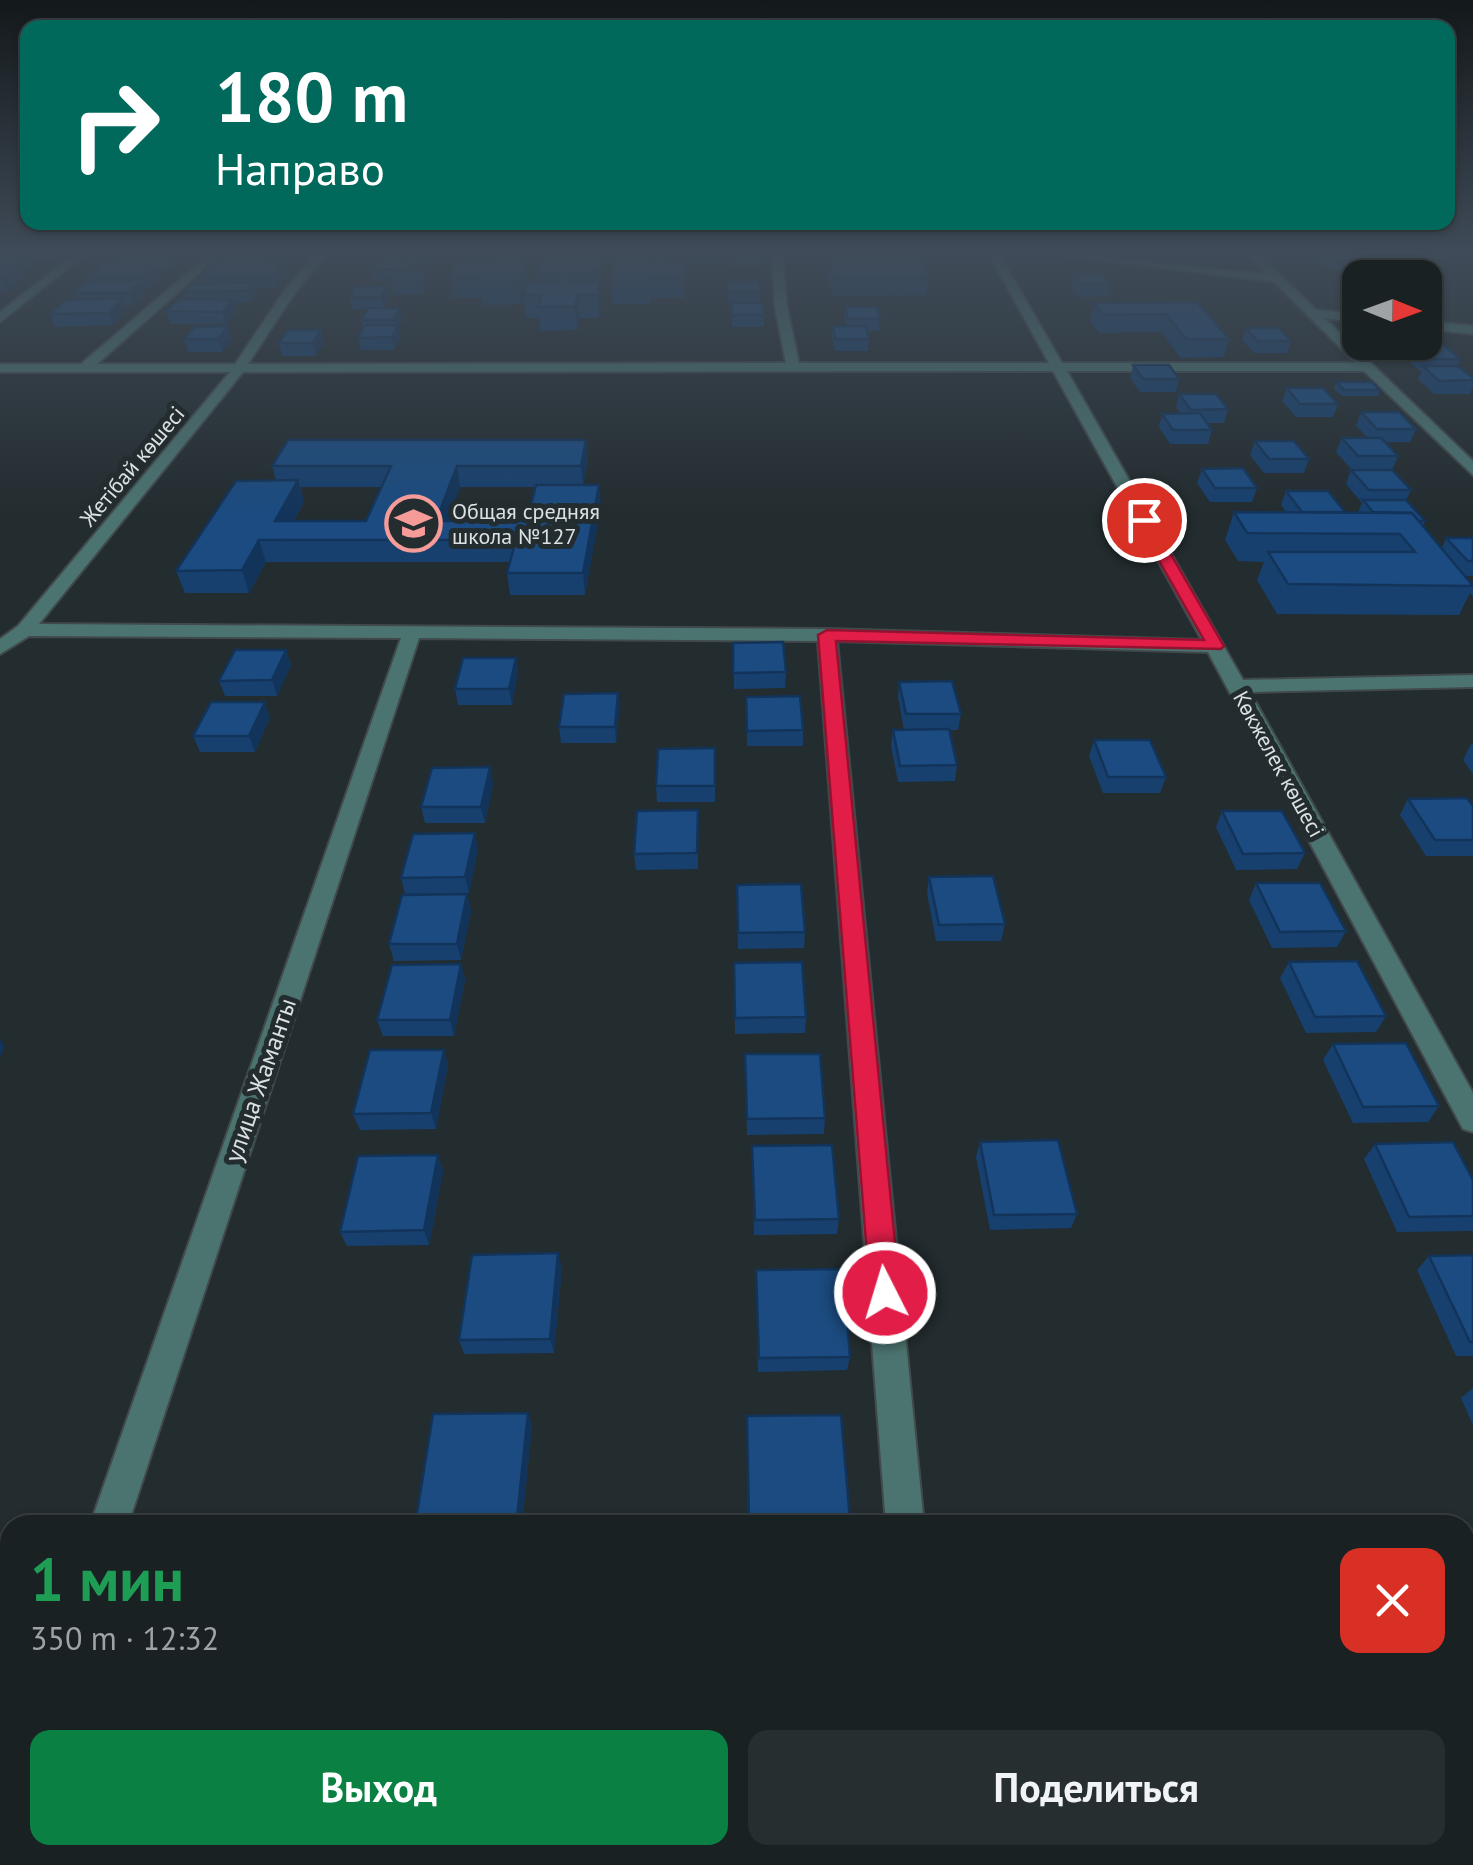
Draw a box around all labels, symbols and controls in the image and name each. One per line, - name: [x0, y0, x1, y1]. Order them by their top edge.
- text: 180 m: [215, 51, 408, 141]
- icon: right: [50, 60, 180, 190]
- text: Направо: [215, 139, 385, 197]
- north arrow: [1342, 260, 1442, 360]
- map controls: [1342, 260, 1442, 360]
- street label: Жетібай көшесі: [73, 400, 190, 533]
- pin: [1102, 478, 1187, 563]
- icon: arrive: [1117, 493, 1172, 548]
- school or university icon: Общая средняя школа №127: [383, 494, 443, 554]
- place label: Общая средняя школа №127: [452, 497, 600, 550]
- street label: Көкжелек көшесі: [1227, 686, 1331, 842]
- street label: улица Жаманты: [217, 994, 303, 1166]
- position arrow: [833, 1241, 937, 1345]
- text: 1 мин: [30, 1540, 184, 1618]
- button: close: [1340, 1548, 1445, 1653]
- text: 350 m · 12:32: [30, 1617, 219, 1659]
- button: Выход: [30, 1730, 728, 1845]
- button: Поделиться: [748, 1730, 1445, 1845]

